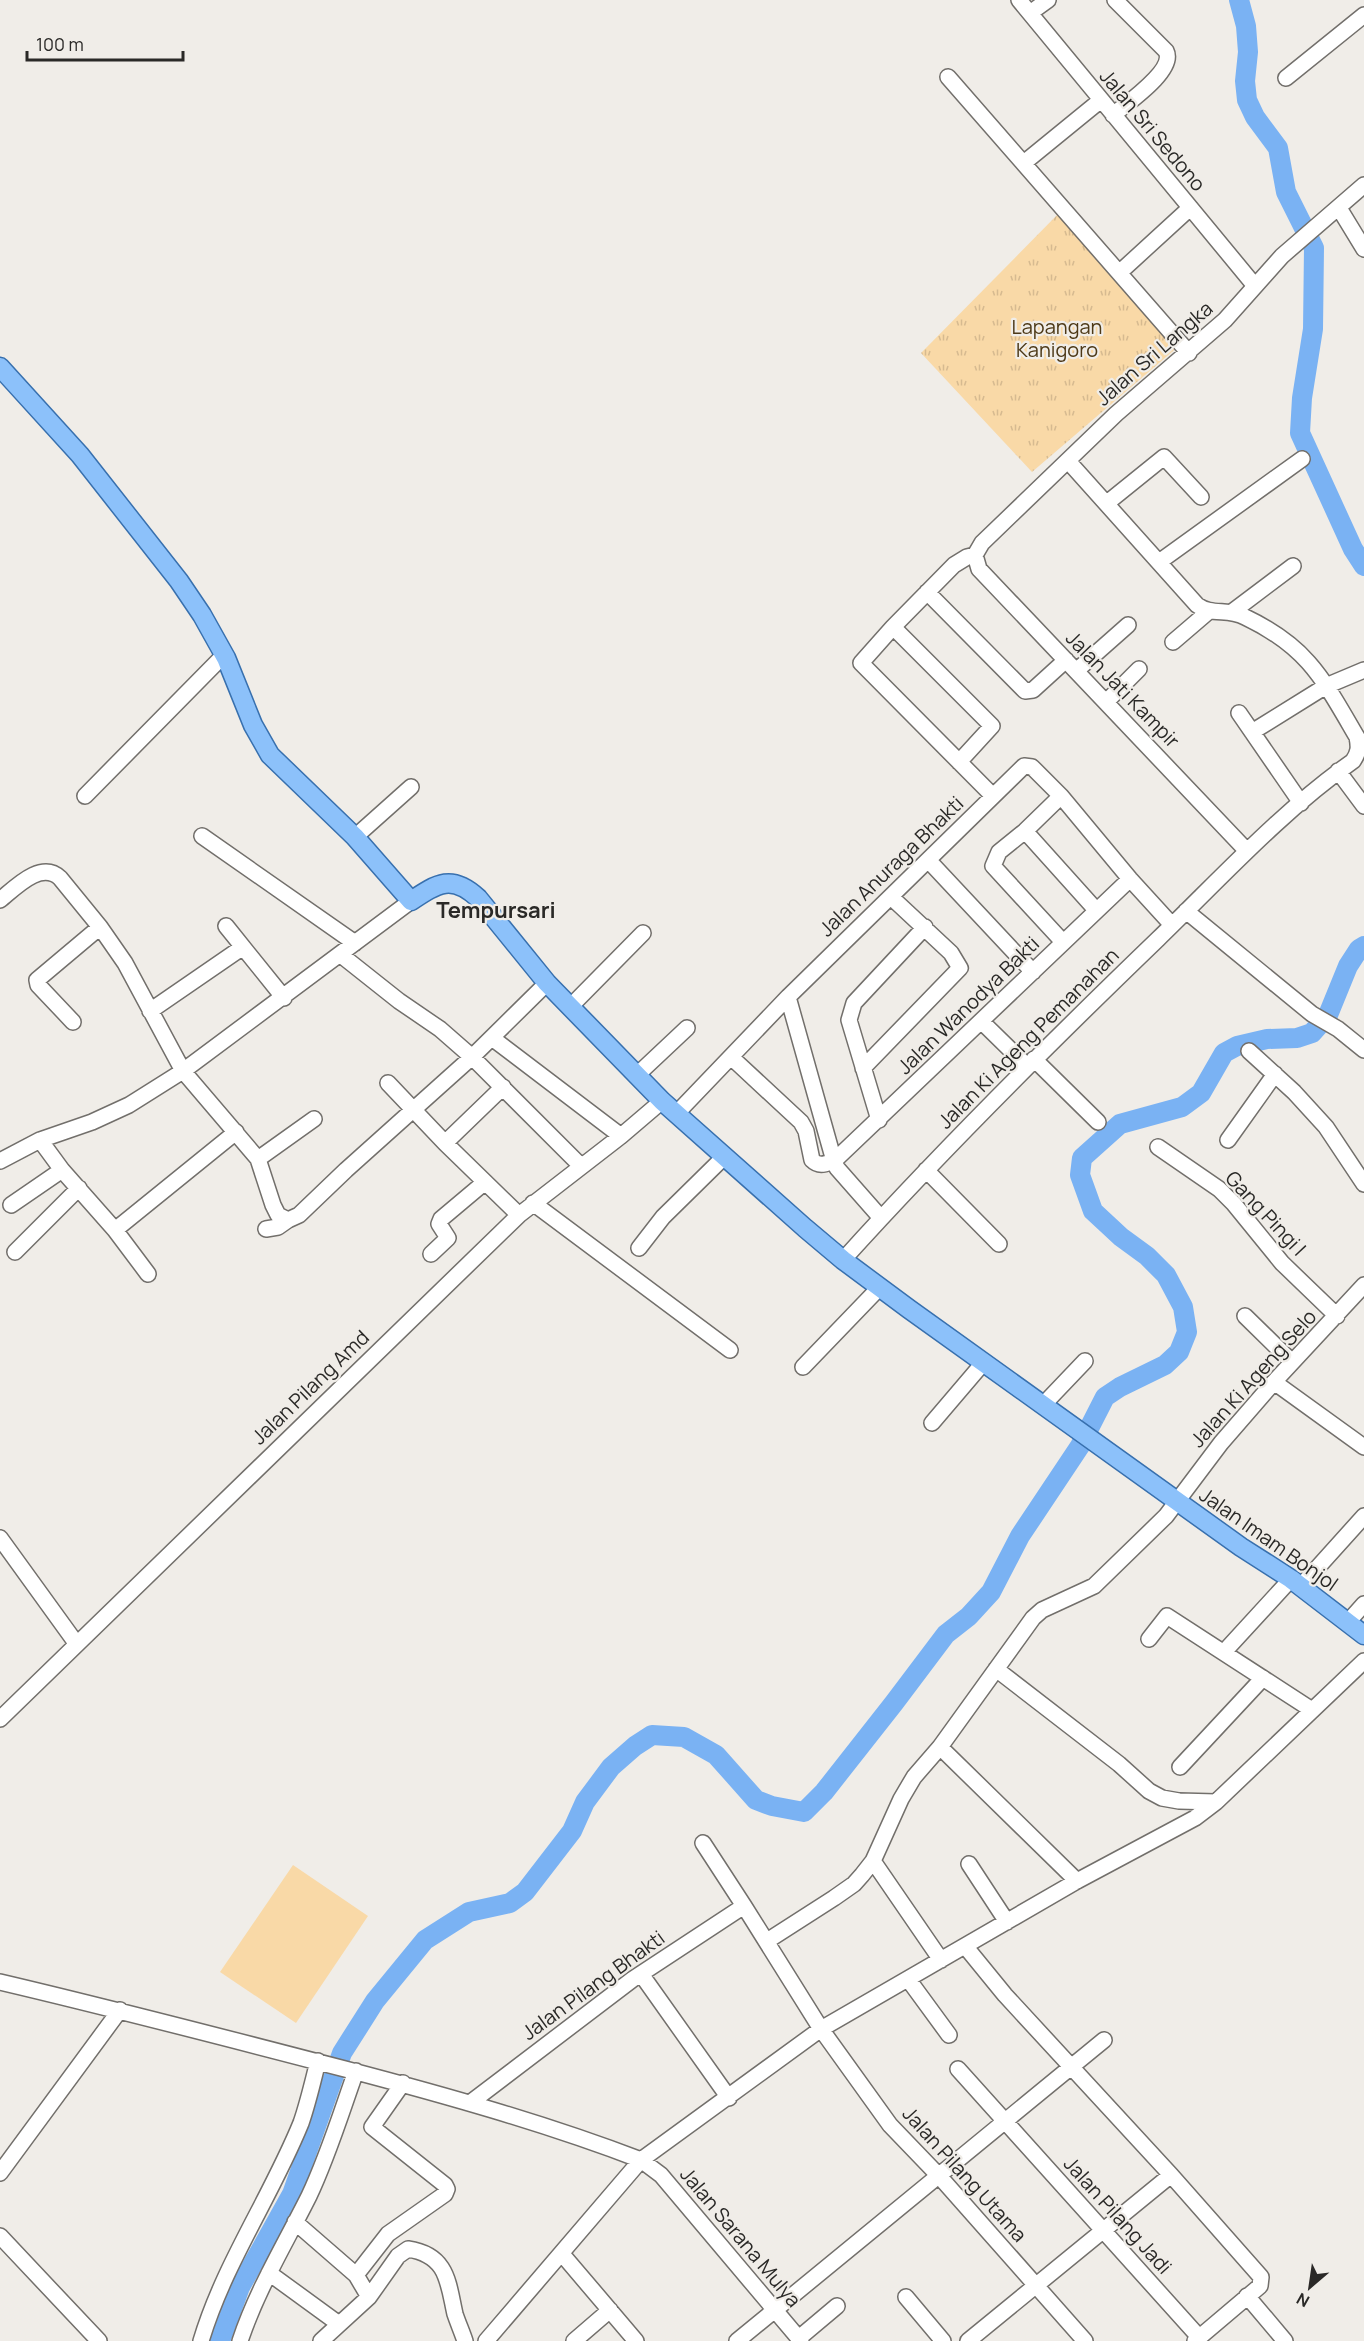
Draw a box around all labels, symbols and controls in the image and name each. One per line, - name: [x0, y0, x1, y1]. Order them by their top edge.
- scale bar: [27, 24, 183, 62]
- text: 100 m: [36, 32, 84, 56]
- street label: Jalan Sri Sedono: [1094, 63, 1212, 197]
- street label: Jalan Sri Langka: [1090, 295, 1218, 411]
- park label: Lapangan Kanigoro: [1012, 313, 1102, 363]
- street label: Jalan Jati Kampir: [1060, 625, 1186, 753]
- street label: Jalan Anuraga Bhakti: [813, 790, 969, 942]
- district label: Tempursari: [436, 895, 556, 925]
- street label: Jalan Wanodya Bakti: [891, 930, 1045, 1080]
- street label: Jalan Ki Ageng Pemanahan: [932, 942, 1124, 1134]
- street label: Gang Pingi I: [1220, 1165, 1312, 1261]
- street label: Jalan Ki Ageng Selo: [1184, 1303, 1322, 1453]
- street label: Jalan Pilang Amd: [245, 1324, 375, 1450]
- street label: Jalan Imam Bonjol: [1194, 1481, 1344, 1597]
- street label: Jalan Pilang Bhakti: [516, 1924, 670, 2046]
- street label: Jalan Pilang Utama: [897, 2100, 1033, 2248]
- street label: Jalan Pilang Jadi: [1058, 2151, 1178, 2279]
- street label: Jalan Sarana Mulya: [674, 2161, 808, 2313]
- north arrow: [1280, 2257, 1340, 2317]
- text: N: [1292, 2288, 1313, 2313]

